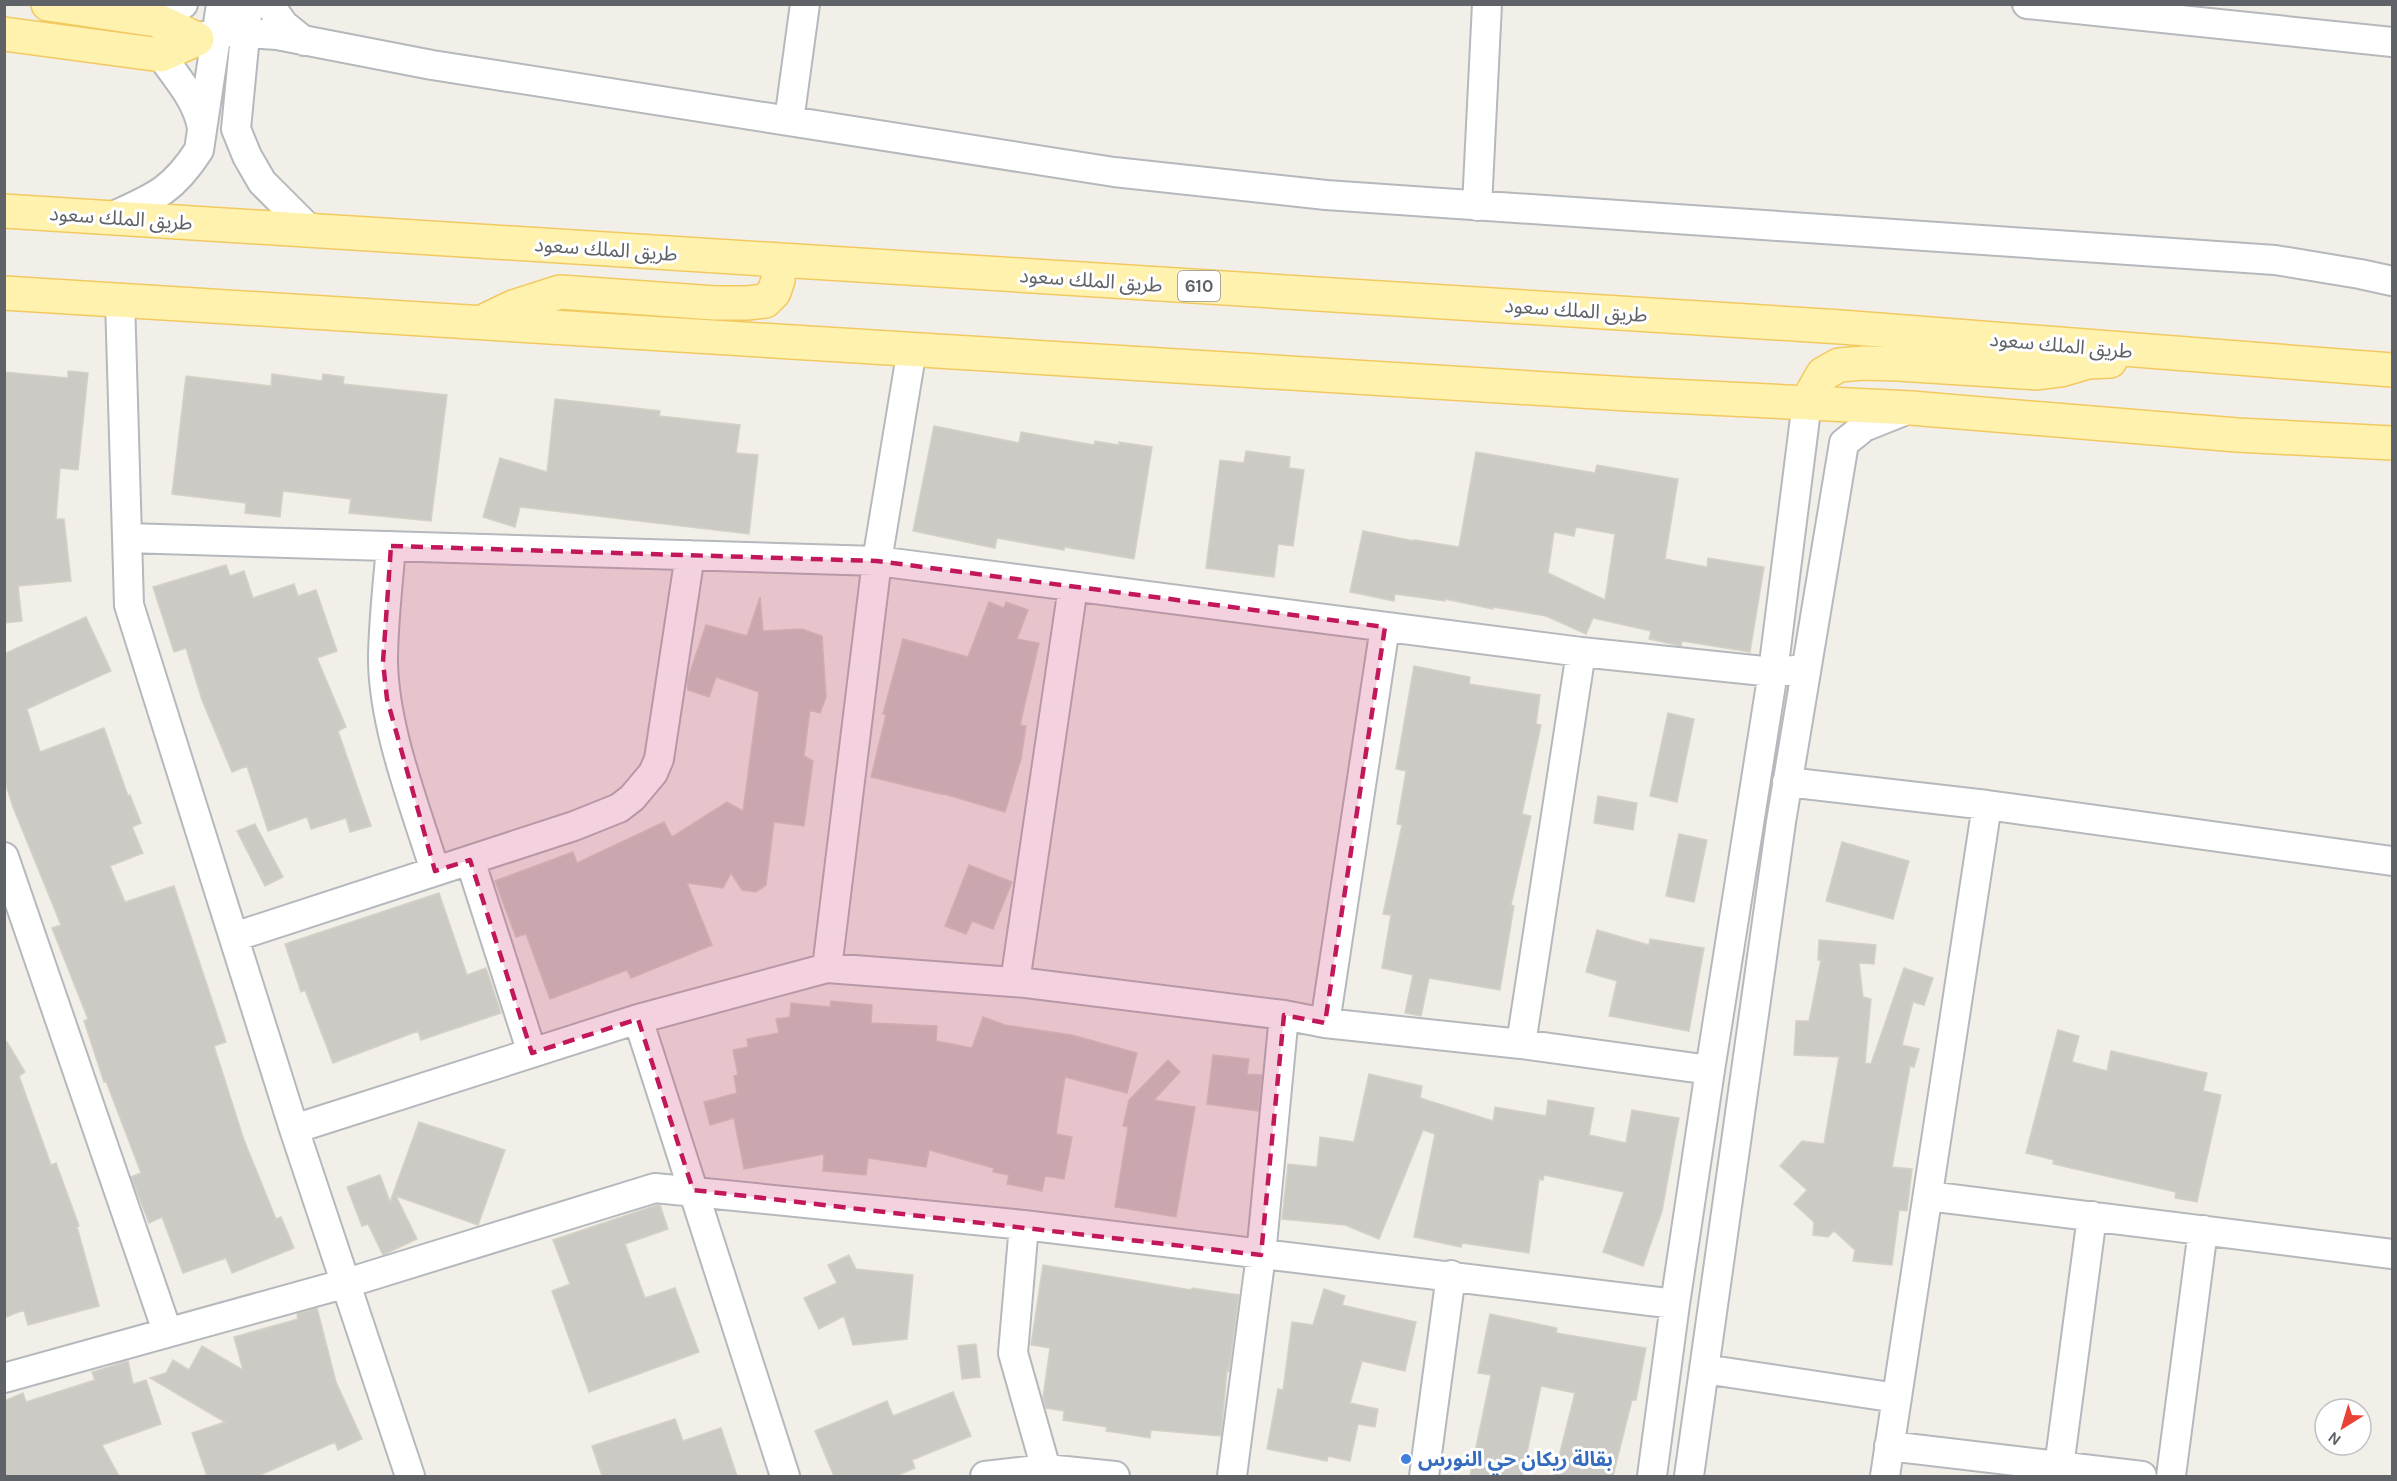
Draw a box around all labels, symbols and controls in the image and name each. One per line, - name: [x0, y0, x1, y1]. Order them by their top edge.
- street label: طريق الملك سعود: [48, 202, 193, 236]
- street label: طريق الملك سعود: [533, 233, 678, 267]
- street label: طريق الملك سعود: [1018, 264, 1163, 298]
- road number: 610: [1178, 271, 1220, 301]
- street label: طريق الملك سعود: [1503, 294, 1648, 328]
- street label: طريق الملك سعود: [1988, 328, 2133, 364]
- north arrow: [2313, 1397, 2373, 1457]
- text: N: [2324, 1428, 2345, 1450]
- place label: بقالة ريكان حي النورس: [1418, 1448, 1613, 1476]
- marker: بقالة ريكان حي النورس: [1399, 1452, 1413, 1466]

